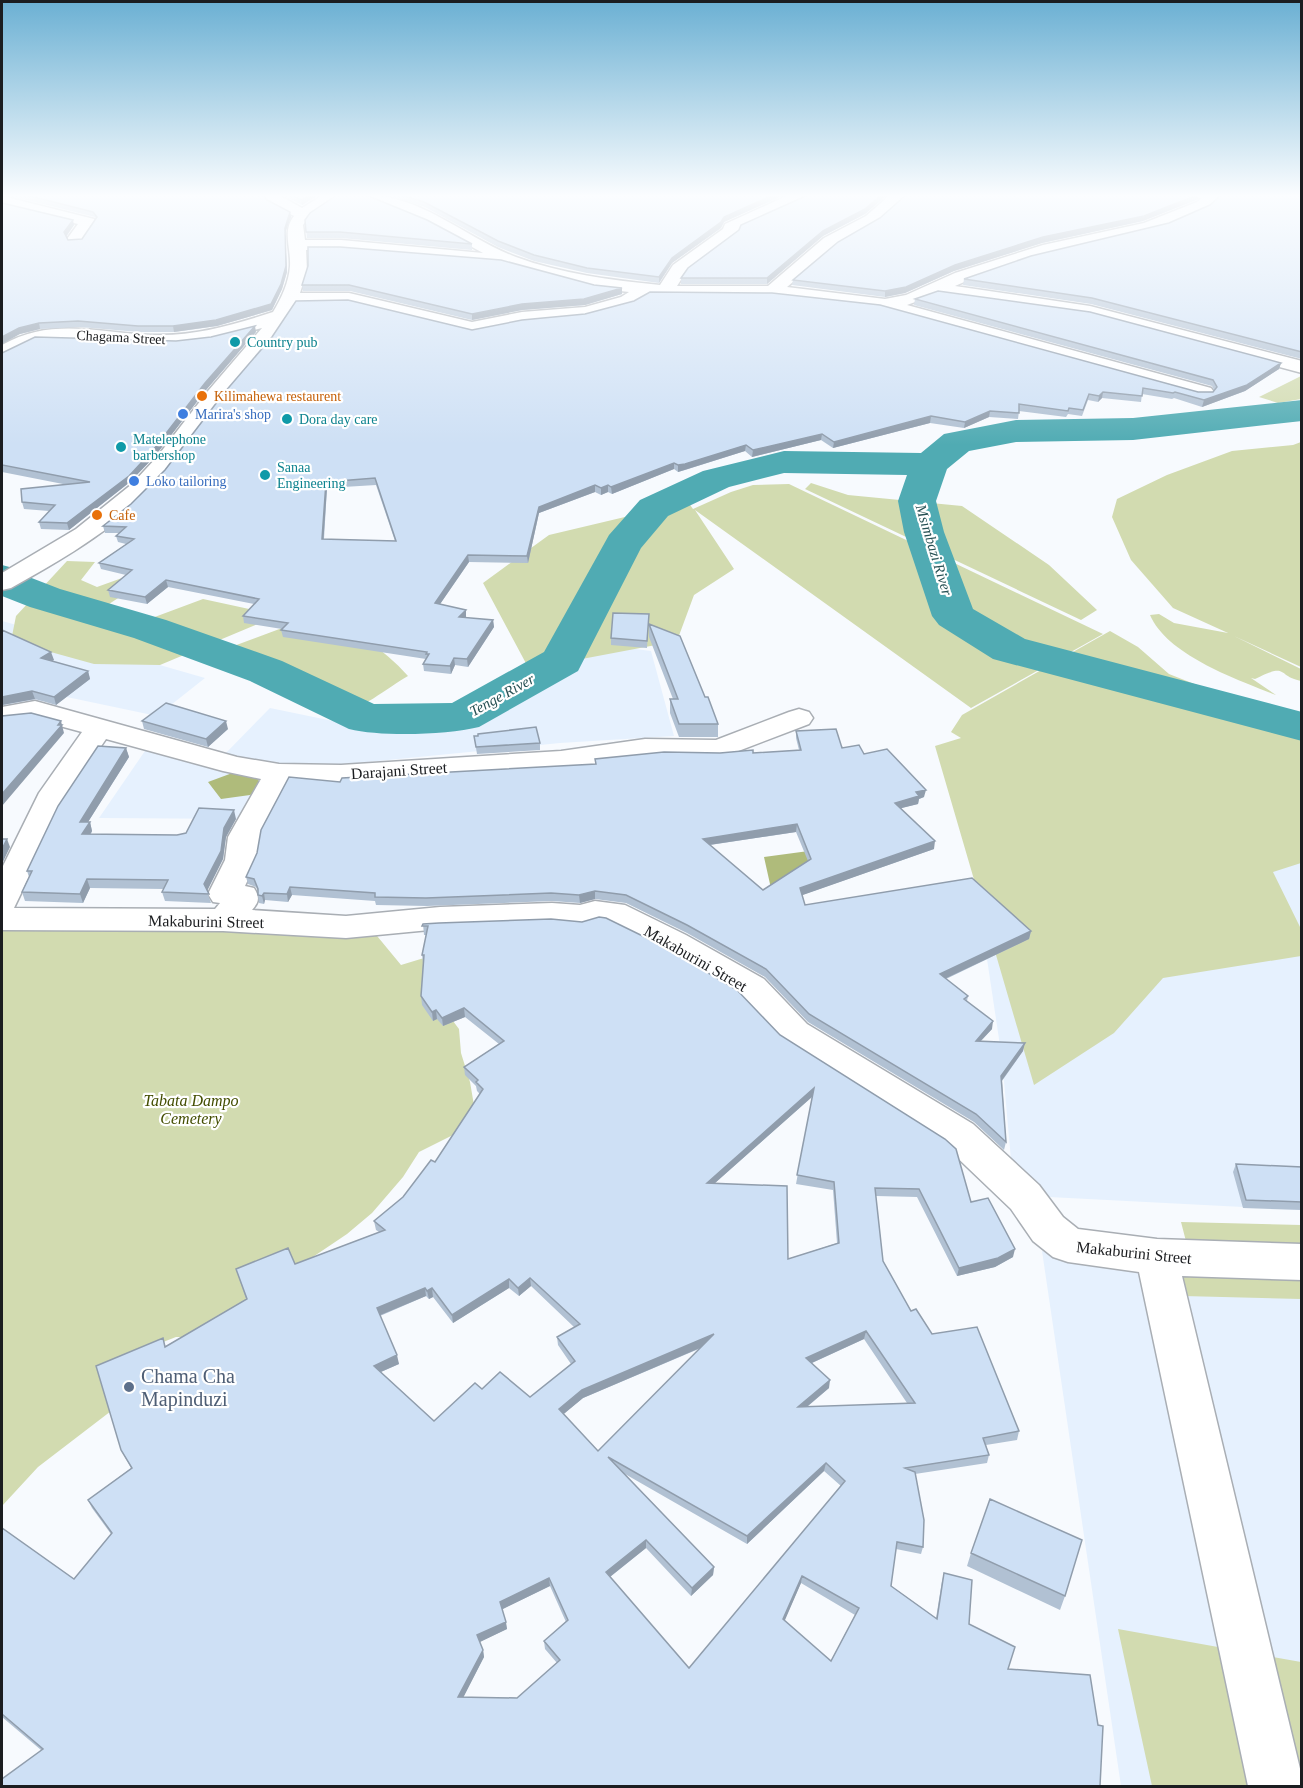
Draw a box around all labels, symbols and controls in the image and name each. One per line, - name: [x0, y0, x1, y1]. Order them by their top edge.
- street label: Chagama Street: [76, 328, 166, 347]
- marker: Country pub: [228, 335, 242, 349]
- place label: Country pub: [247, 335, 317, 350]
- marker: Kilimahewa restaurent: [195, 389, 209, 403]
- place label: Kilimahewa restaurent: [214, 389, 341, 404]
- marker: Marira's shop: [176, 407, 190, 421]
- place label: Marira's shop: [195, 407, 271, 422]
- marker: Dora day care: [280, 412, 294, 426]
- place label: Dora day care: [299, 412, 378, 427]
- place label: Matelephone barbershop: [133, 432, 206, 463]
- marker: Matelephone barbershop: [114, 440, 128, 454]
- place label: Sanaa Engineering: [277, 460, 345, 491]
- marker: Sanaa Engineering: [258, 468, 272, 482]
- marker: Loko tailoring: [127, 474, 141, 488]
- place label: Loko tailoring: [146, 474, 227, 489]
- water label: Msimbazi River: [912, 501, 956, 598]
- marker: Cafe: [90, 508, 104, 522]
- place label: Cafe: [109, 508, 135, 523]
- water label: Tenge River: [467, 671, 537, 719]
- street label: Darajani Street: [350, 759, 448, 783]
- street label: Makaburini Street: [148, 912, 265, 931]
- street label: Makaburini Street: [641, 922, 751, 995]
- park label: Tabata Dampo Cemetery: [144, 1092, 238, 1128]
- street label: Makaburini Street: [1075, 1238, 1193, 1267]
- place label: Chama Cha Mapinduzi: [141, 1365, 235, 1411]
- marker: Chama Cha Mapinduzi: [122, 1380, 136, 1394]

